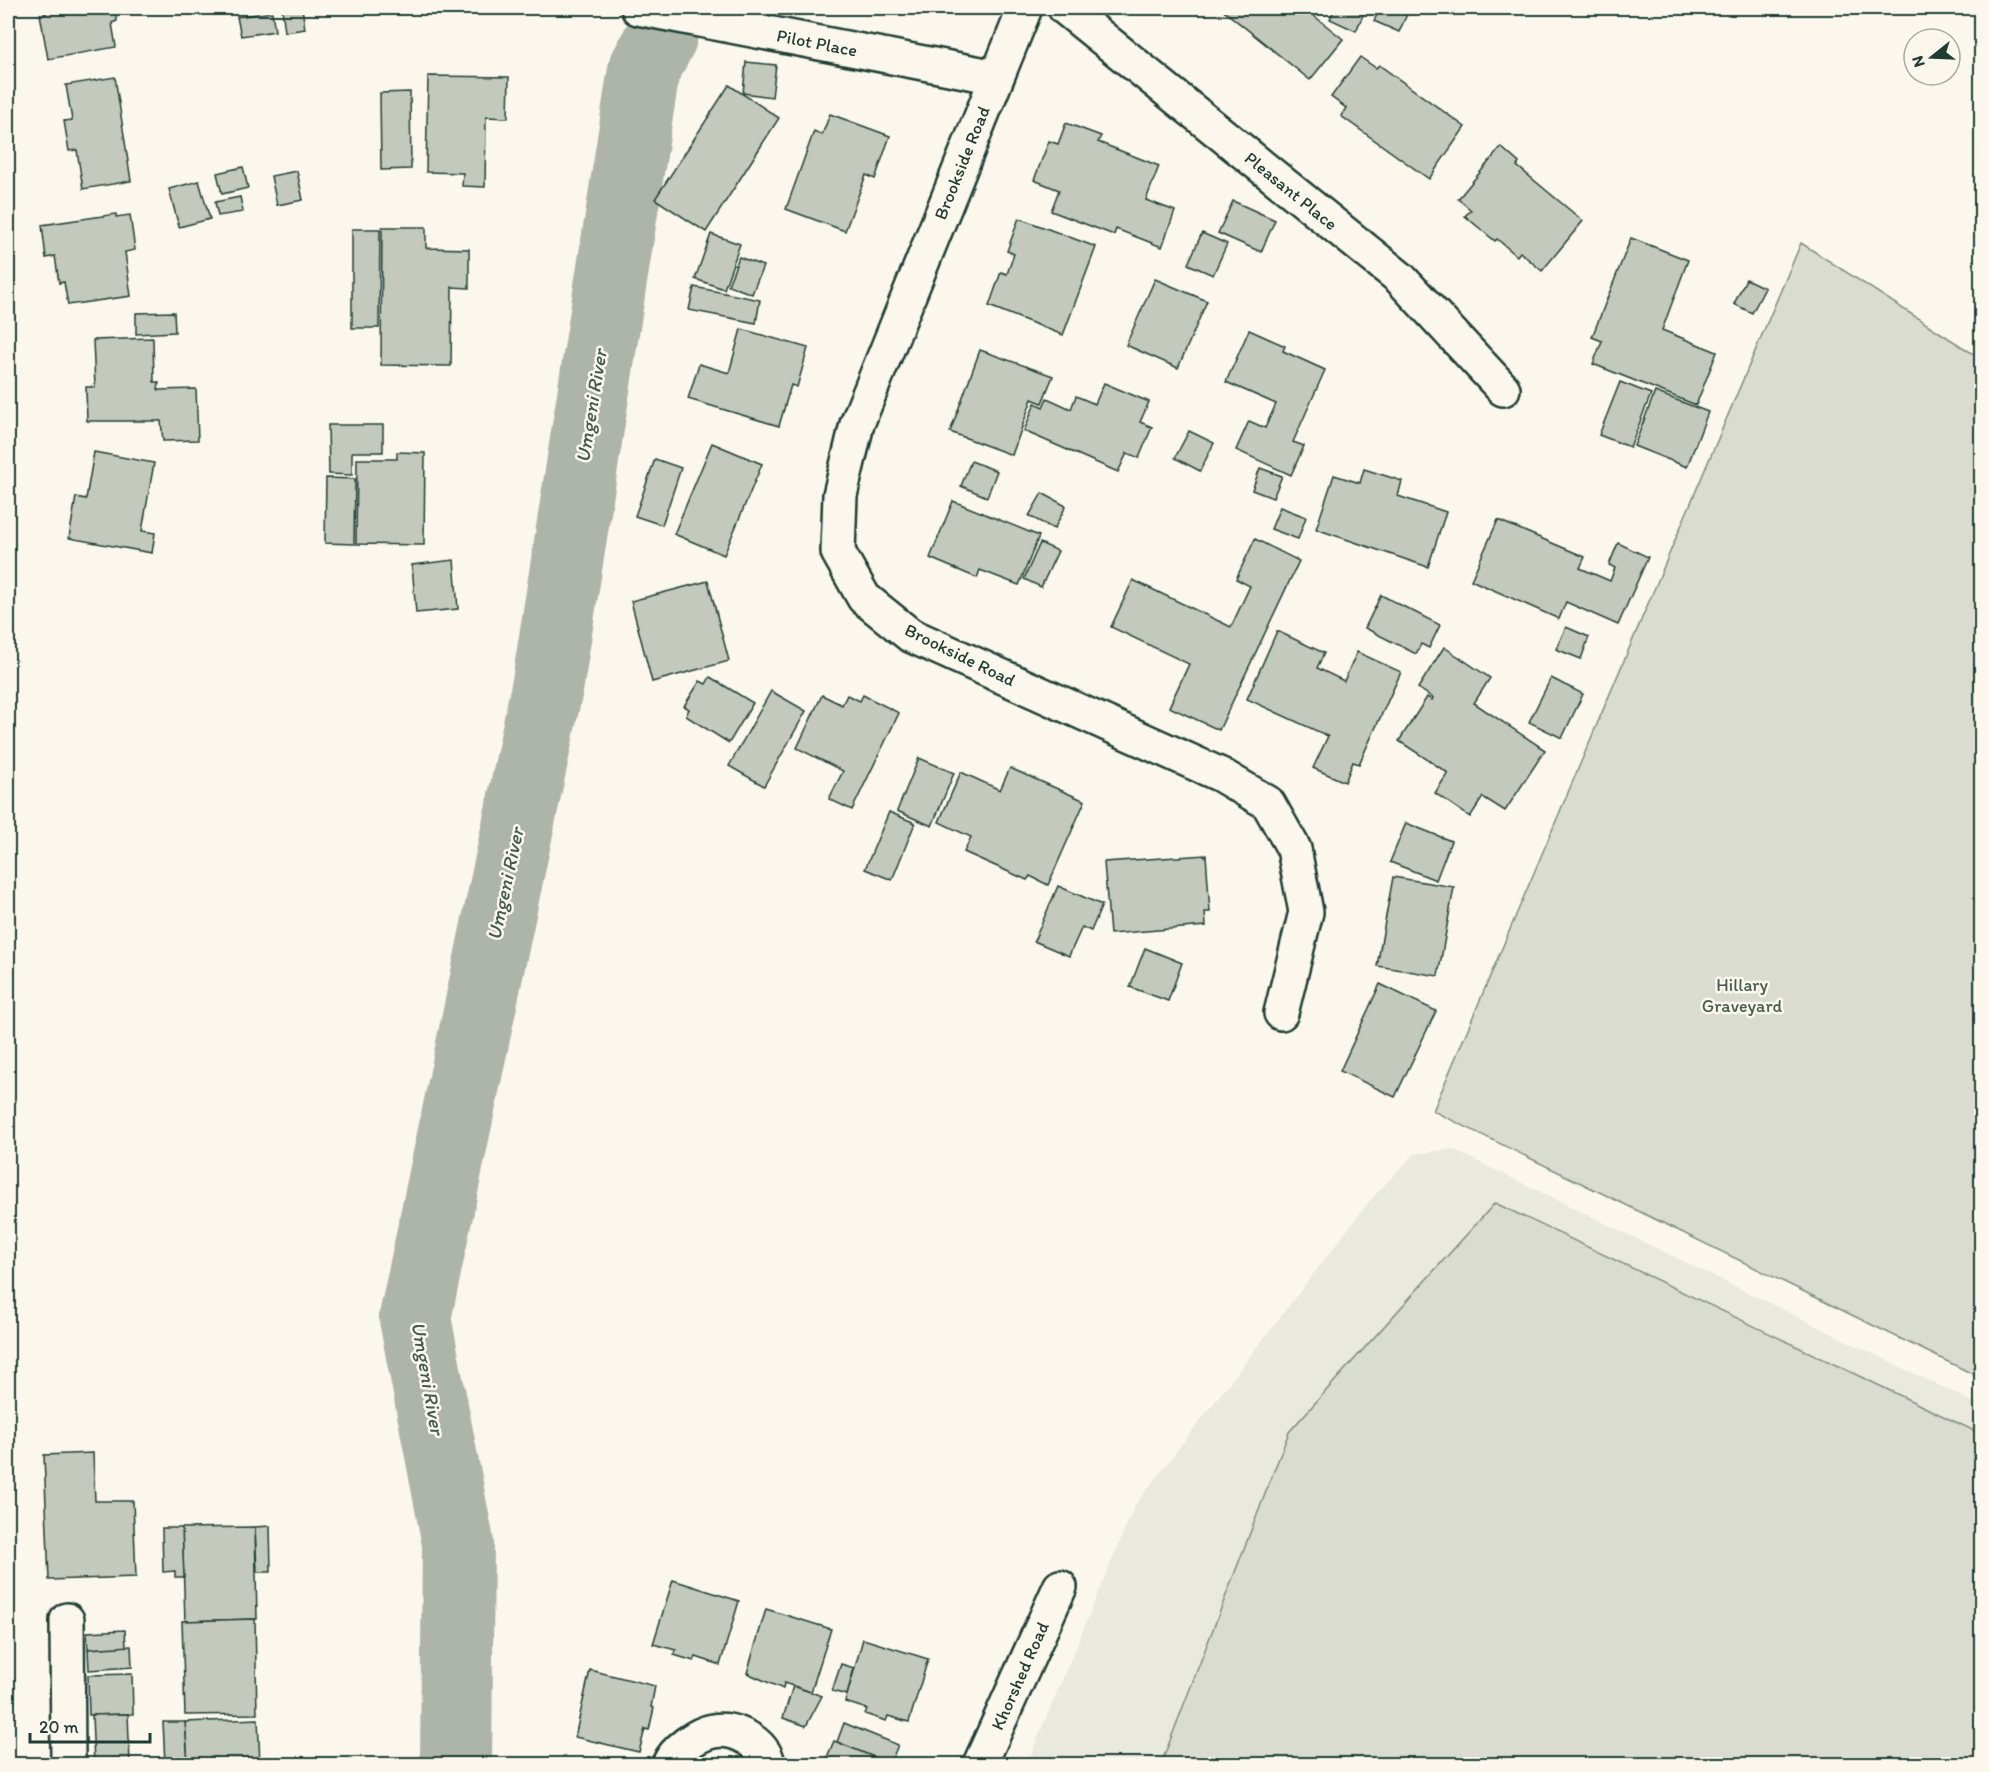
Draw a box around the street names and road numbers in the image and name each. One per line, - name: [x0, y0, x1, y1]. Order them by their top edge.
- street label: Pilot Place: [775, 24, 859, 62]
- street label: Brookside Road: [929, 103, 995, 223]
- street label: Pleasant Place: [1240, 147, 1342, 235]
- street label: Brookside Road: [901, 619, 1019, 691]
- street label: Khorshed Road: [986, 1618, 1054, 1734]

